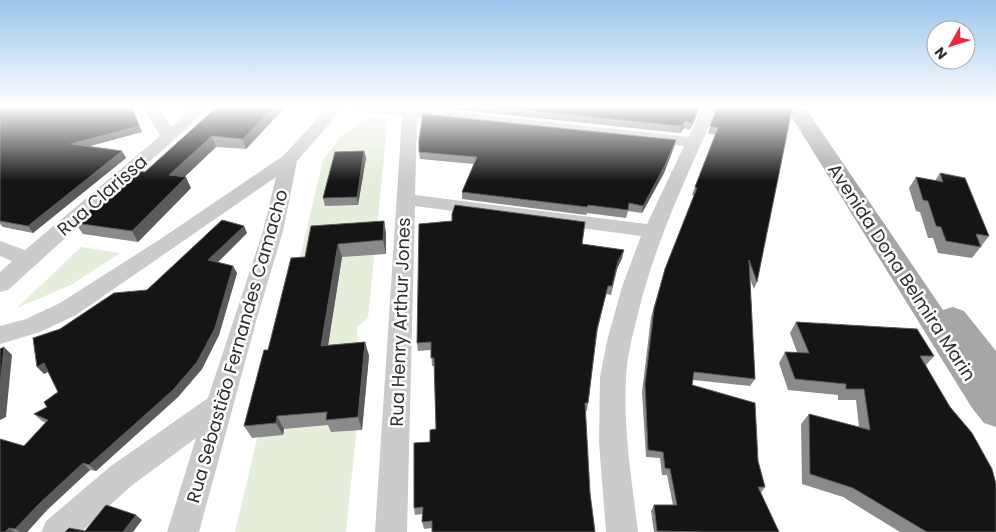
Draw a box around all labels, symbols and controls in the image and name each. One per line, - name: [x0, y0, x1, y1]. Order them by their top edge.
- north arrow: [926, 20, 976, 70]
- text: N: [930, 43, 952, 64]
- street label: Rua Clarissa: [52, 149, 152, 241]
- street label: Avenida Dona Belmira Marin: [822, 158, 982, 386]
- street label: Rua Sebastião Fernandes Camacho: [180, 186, 294, 506]
- street label: Rua Henry Arthur Jones: [384, 217, 416, 427]

